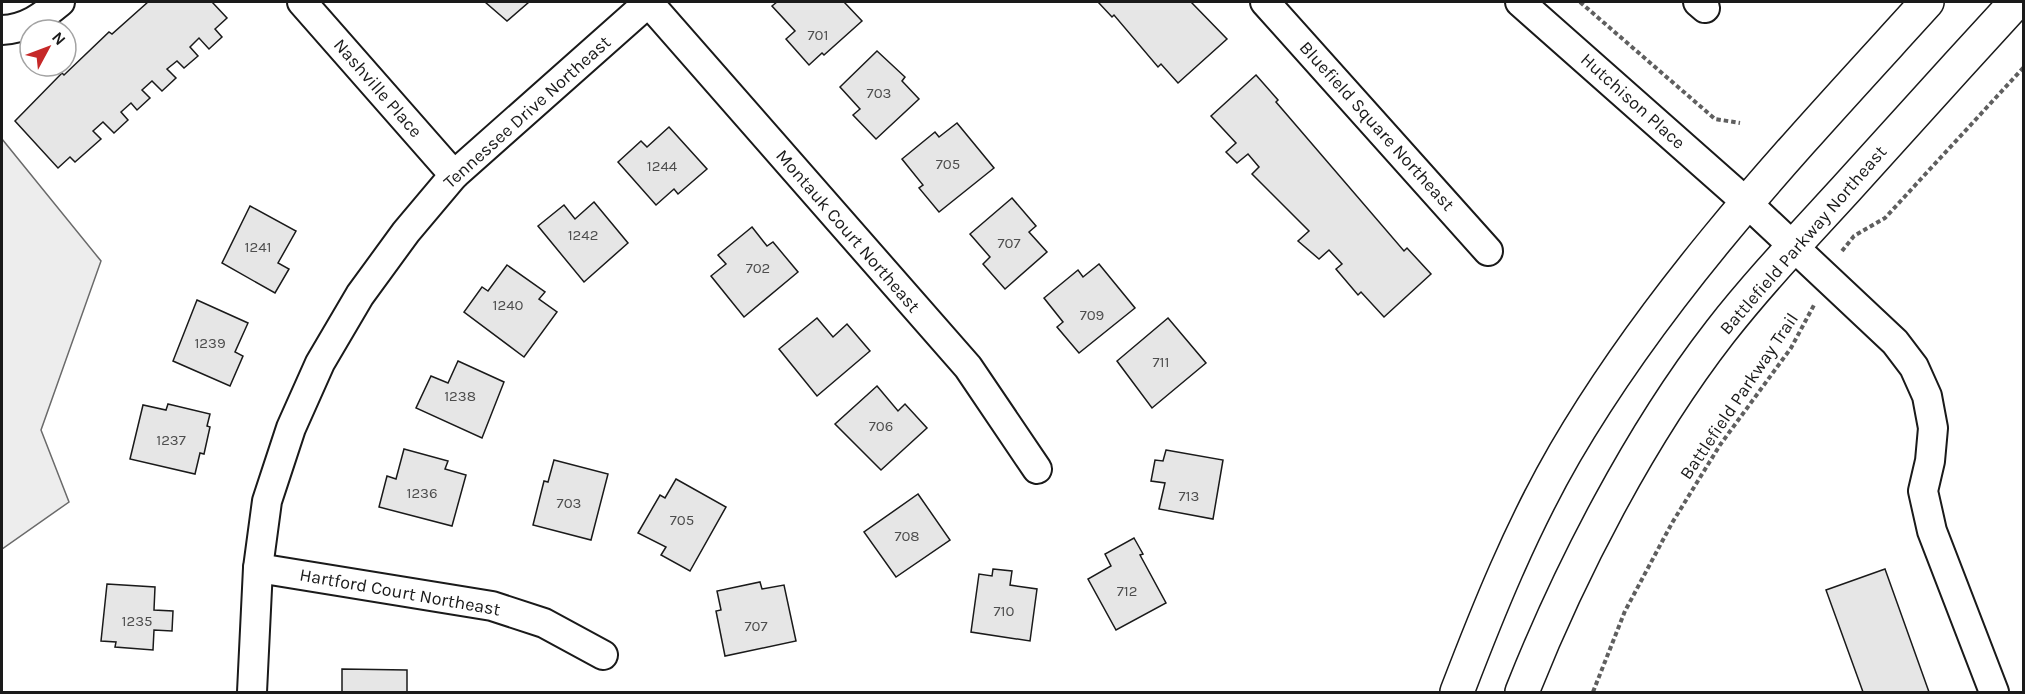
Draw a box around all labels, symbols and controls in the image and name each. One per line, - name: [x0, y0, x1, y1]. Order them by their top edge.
- north arrow: [18, 18, 78, 78]
- house number: 701: [808, 26, 828, 44]
- text: N: [48, 28, 70, 49]
- street label: Tennessee Drive Northeast: [439, 31, 615, 193]
- street label: Nashville Place: [329, 34, 427, 142]
- street label: Bluefield Square Northeast: [1295, 37, 1459, 216]
- street label: Hutchison Place: [1576, 48, 1690, 154]
- house number: 703: [867, 84, 891, 102]
- street label: Battlefield Parkway Northeast: [1715, 141, 1891, 339]
- street label: Montauk Court Northeast: [771, 145, 925, 317]
- house number: 705: [936, 155, 960, 173]
- house number: 1244: [647, 157, 678, 175]
- house number: 1242: [568, 226, 598, 244]
- house number: 707: [998, 234, 1021, 252]
- house number: 1241: [245, 238, 272, 256]
- house number: 702: [746, 259, 770, 277]
- house number: 1240: [493, 296, 524, 314]
- house number: 709: [1080, 306, 1104, 324]
- street label: Battlefield Parkway Trail: [1675, 308, 1803, 484]
- house number: 1239: [194, 334, 226, 352]
- house number: 711: [1153, 353, 1169, 371]
- house number: 1238: [444, 387, 476, 405]
- house number: 706: [869, 417, 893, 435]
- house number: 1237: [156, 431, 186, 449]
- house number: 1236: [406, 484, 438, 502]
- house number: 713: [1179, 487, 1199, 505]
- house number: 703: [557, 494, 581, 512]
- house number: 705: [670, 511, 694, 529]
- house number: 708: [894, 527, 920, 545]
- street label: Hartford Court Northeast: [298, 563, 502, 621]
- house number: 712: [1117, 582, 1137, 600]
- house number: 710: [994, 602, 1015, 620]
- house number: 1235: [122, 612, 152, 630]
- house number: 707: [745, 617, 768, 635]

